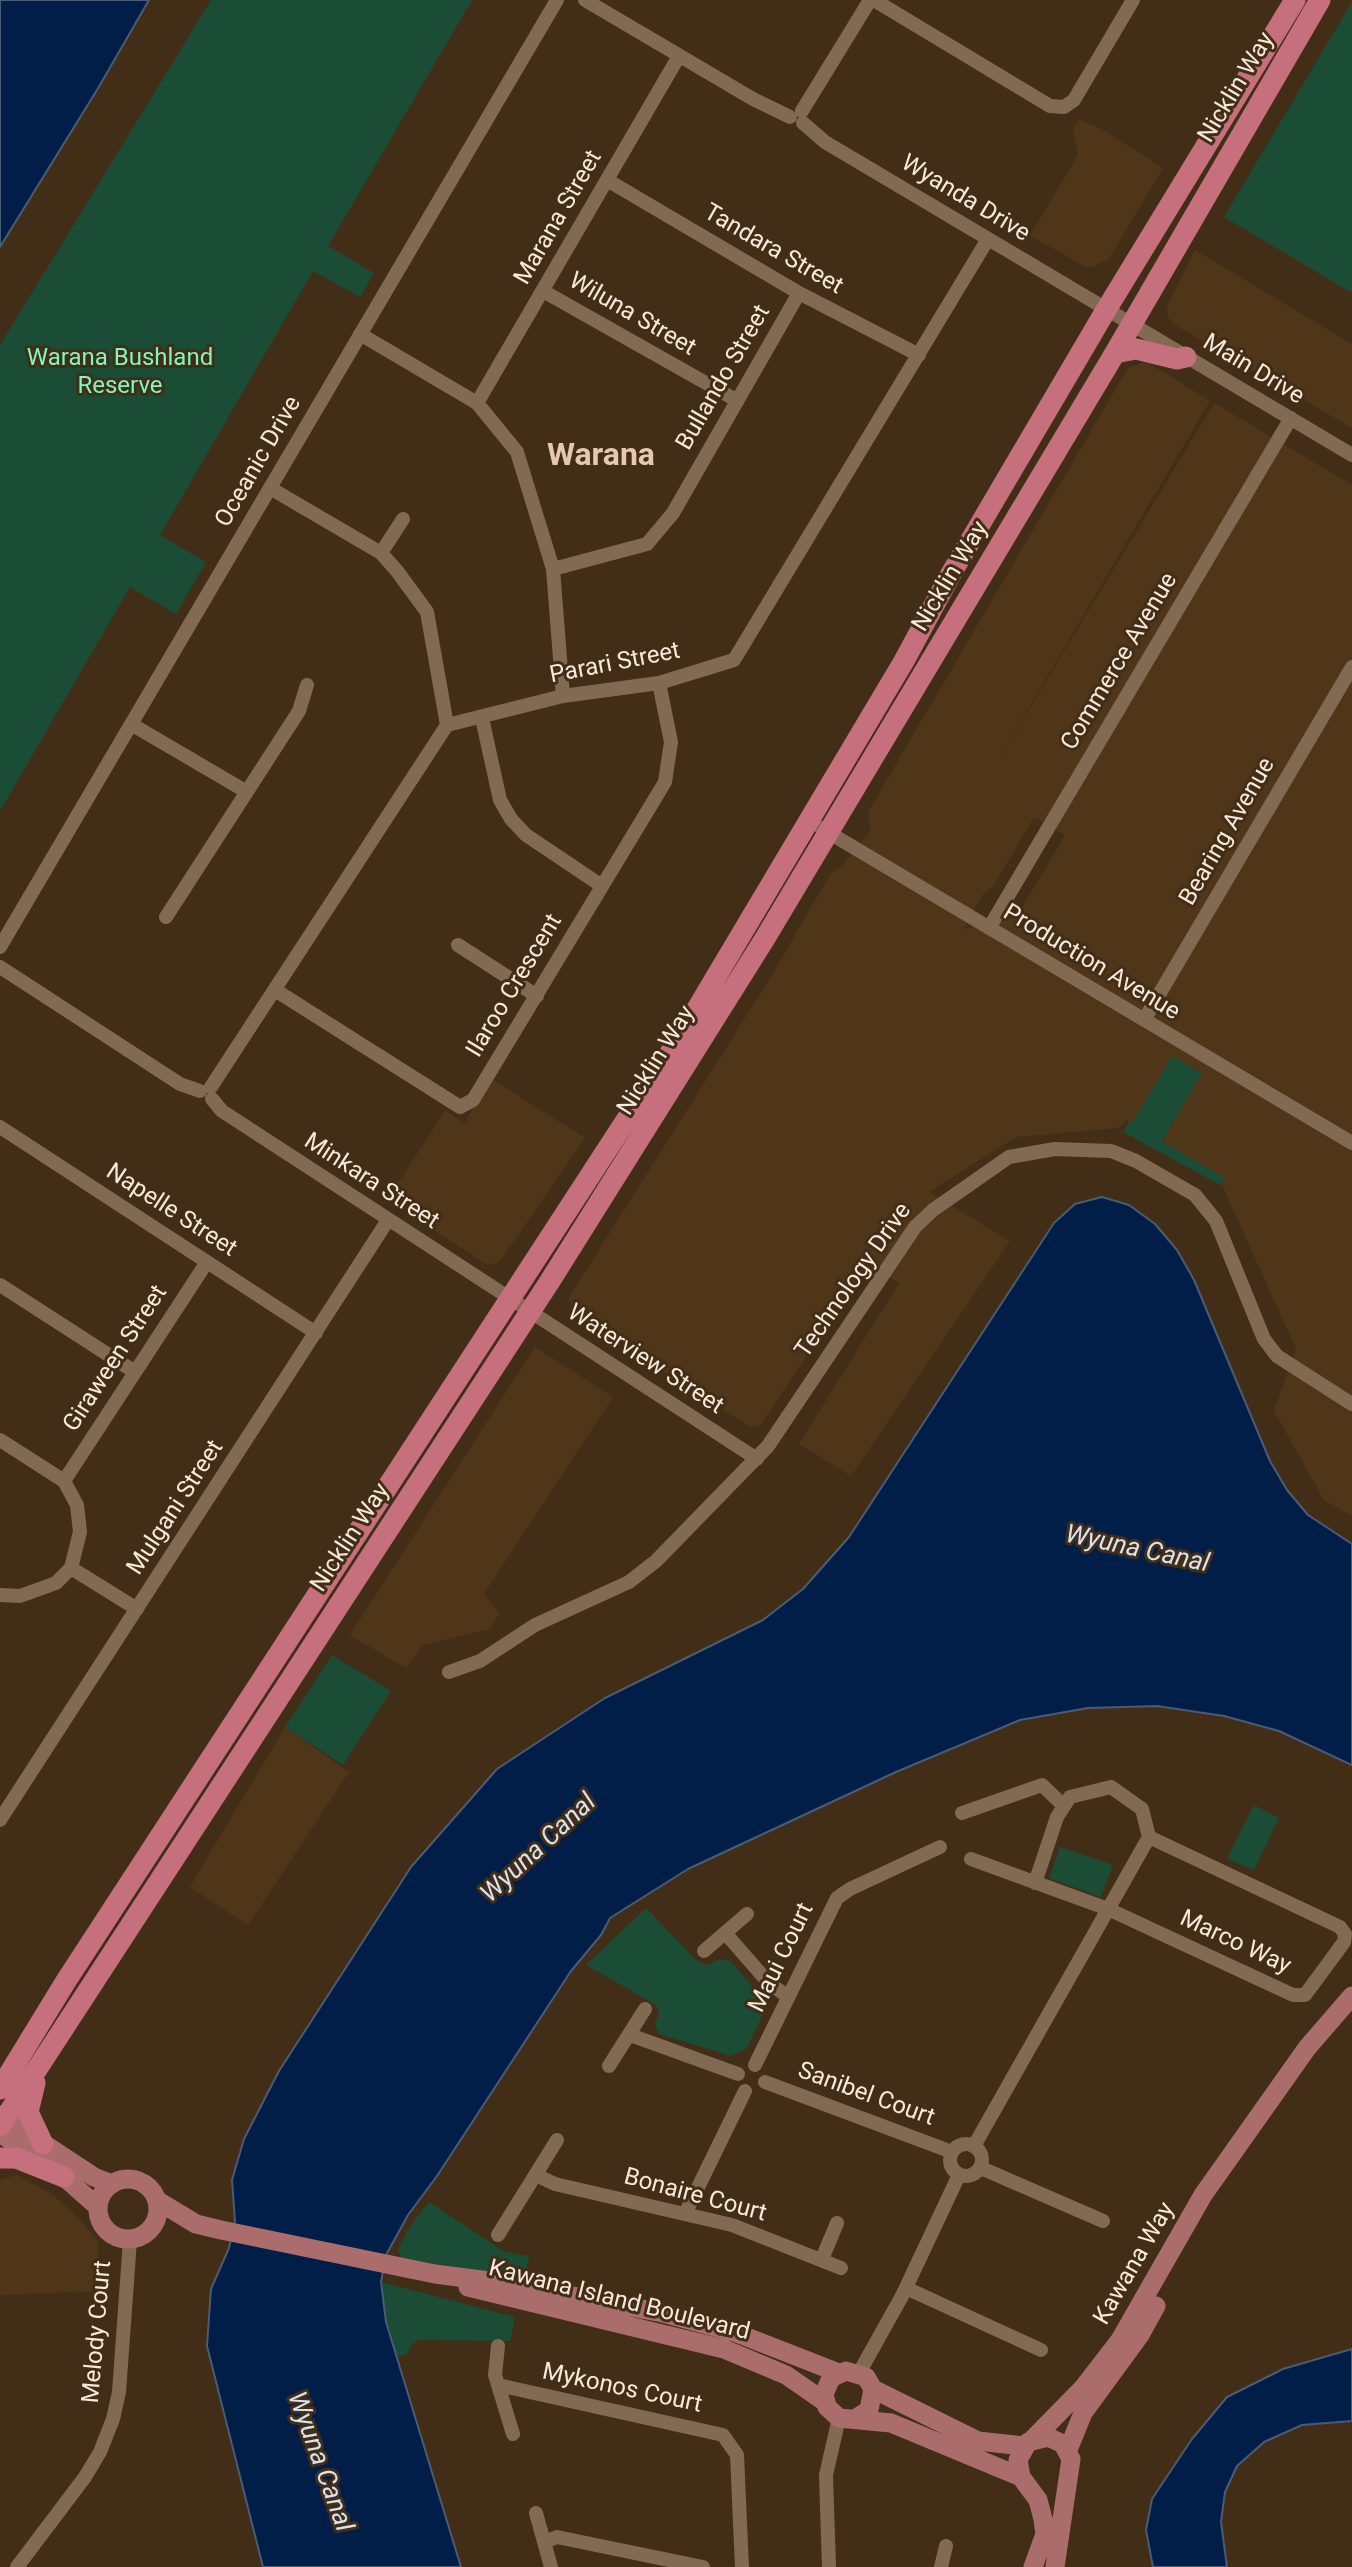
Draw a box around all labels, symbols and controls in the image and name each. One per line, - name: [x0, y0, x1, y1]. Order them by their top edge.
- street label: Nicklin Way: [1193, 28, 1281, 148]
- street label: Marana Street: [509, 146, 609, 290]
- street label: Wyanda Drive: [895, 149, 1035, 249]
- street label: Tandara Street: [698, 199, 848, 301]
- street label: Wiluna Street: [563, 267, 701, 363]
- street label: Bullando Street: [671, 300, 777, 456]
- street label: Main Drive: [1197, 329, 1309, 411]
- park label: Warana Bushland Reserve: [27, 345, 213, 401]
- street label: Oceanic Drive: [210, 391, 308, 533]
- district label: Warana: [547, 438, 655, 476]
- street label: Nicklin Way: [907, 517, 995, 637]
- street label: Commerce Avenue: [1056, 568, 1184, 756]
- street label: Parari Street: [547, 637, 683, 691]
- street label: Bearing Avenue: [1174, 753, 1282, 911]
- street label: Production Avenue: [997, 899, 1185, 1027]
- street label: Ilaroo Crescent: [461, 909, 569, 1063]
- street label: Nicklin Way: [612, 1001, 702, 1121]
- street label: Minkara Street: [298, 1128, 444, 1236]
- street label: Napelle Street: [100, 1158, 242, 1264]
- street label: Technology Drive: [790, 1198, 918, 1364]
- street label: Giraween Street: [58, 1280, 174, 1438]
- street label: Waterview Street: [562, 1299, 728, 1421]
- street label: Mulgani Street: [122, 1435, 230, 1581]
- street label: Nicklin Way: [305, 1478, 397, 1598]
- water label: Wyuna Canal: [1062, 1520, 1212, 1580]
- water label: Wyuna Canal: [475, 1788, 603, 1910]
- street label: Maui Court: [743, 1899, 821, 2017]
- street label: Marco Way: [1175, 1905, 1295, 1981]
- street label: Sanibel Court: [794, 2057, 938, 2133]
- street label: Bonaire Court: [621, 2163, 769, 2229]
- street label: Kawana Way: [1088, 2198, 1182, 2330]
- street label: Kawana Island Boulevard: [485, 2255, 753, 2347]
- street label: Melody Court: [77, 2259, 119, 2405]
- street label: Mykonos Court: [540, 2358, 704, 2420]
- water label: Wyuna Canal: [279, 2388, 359, 2536]

